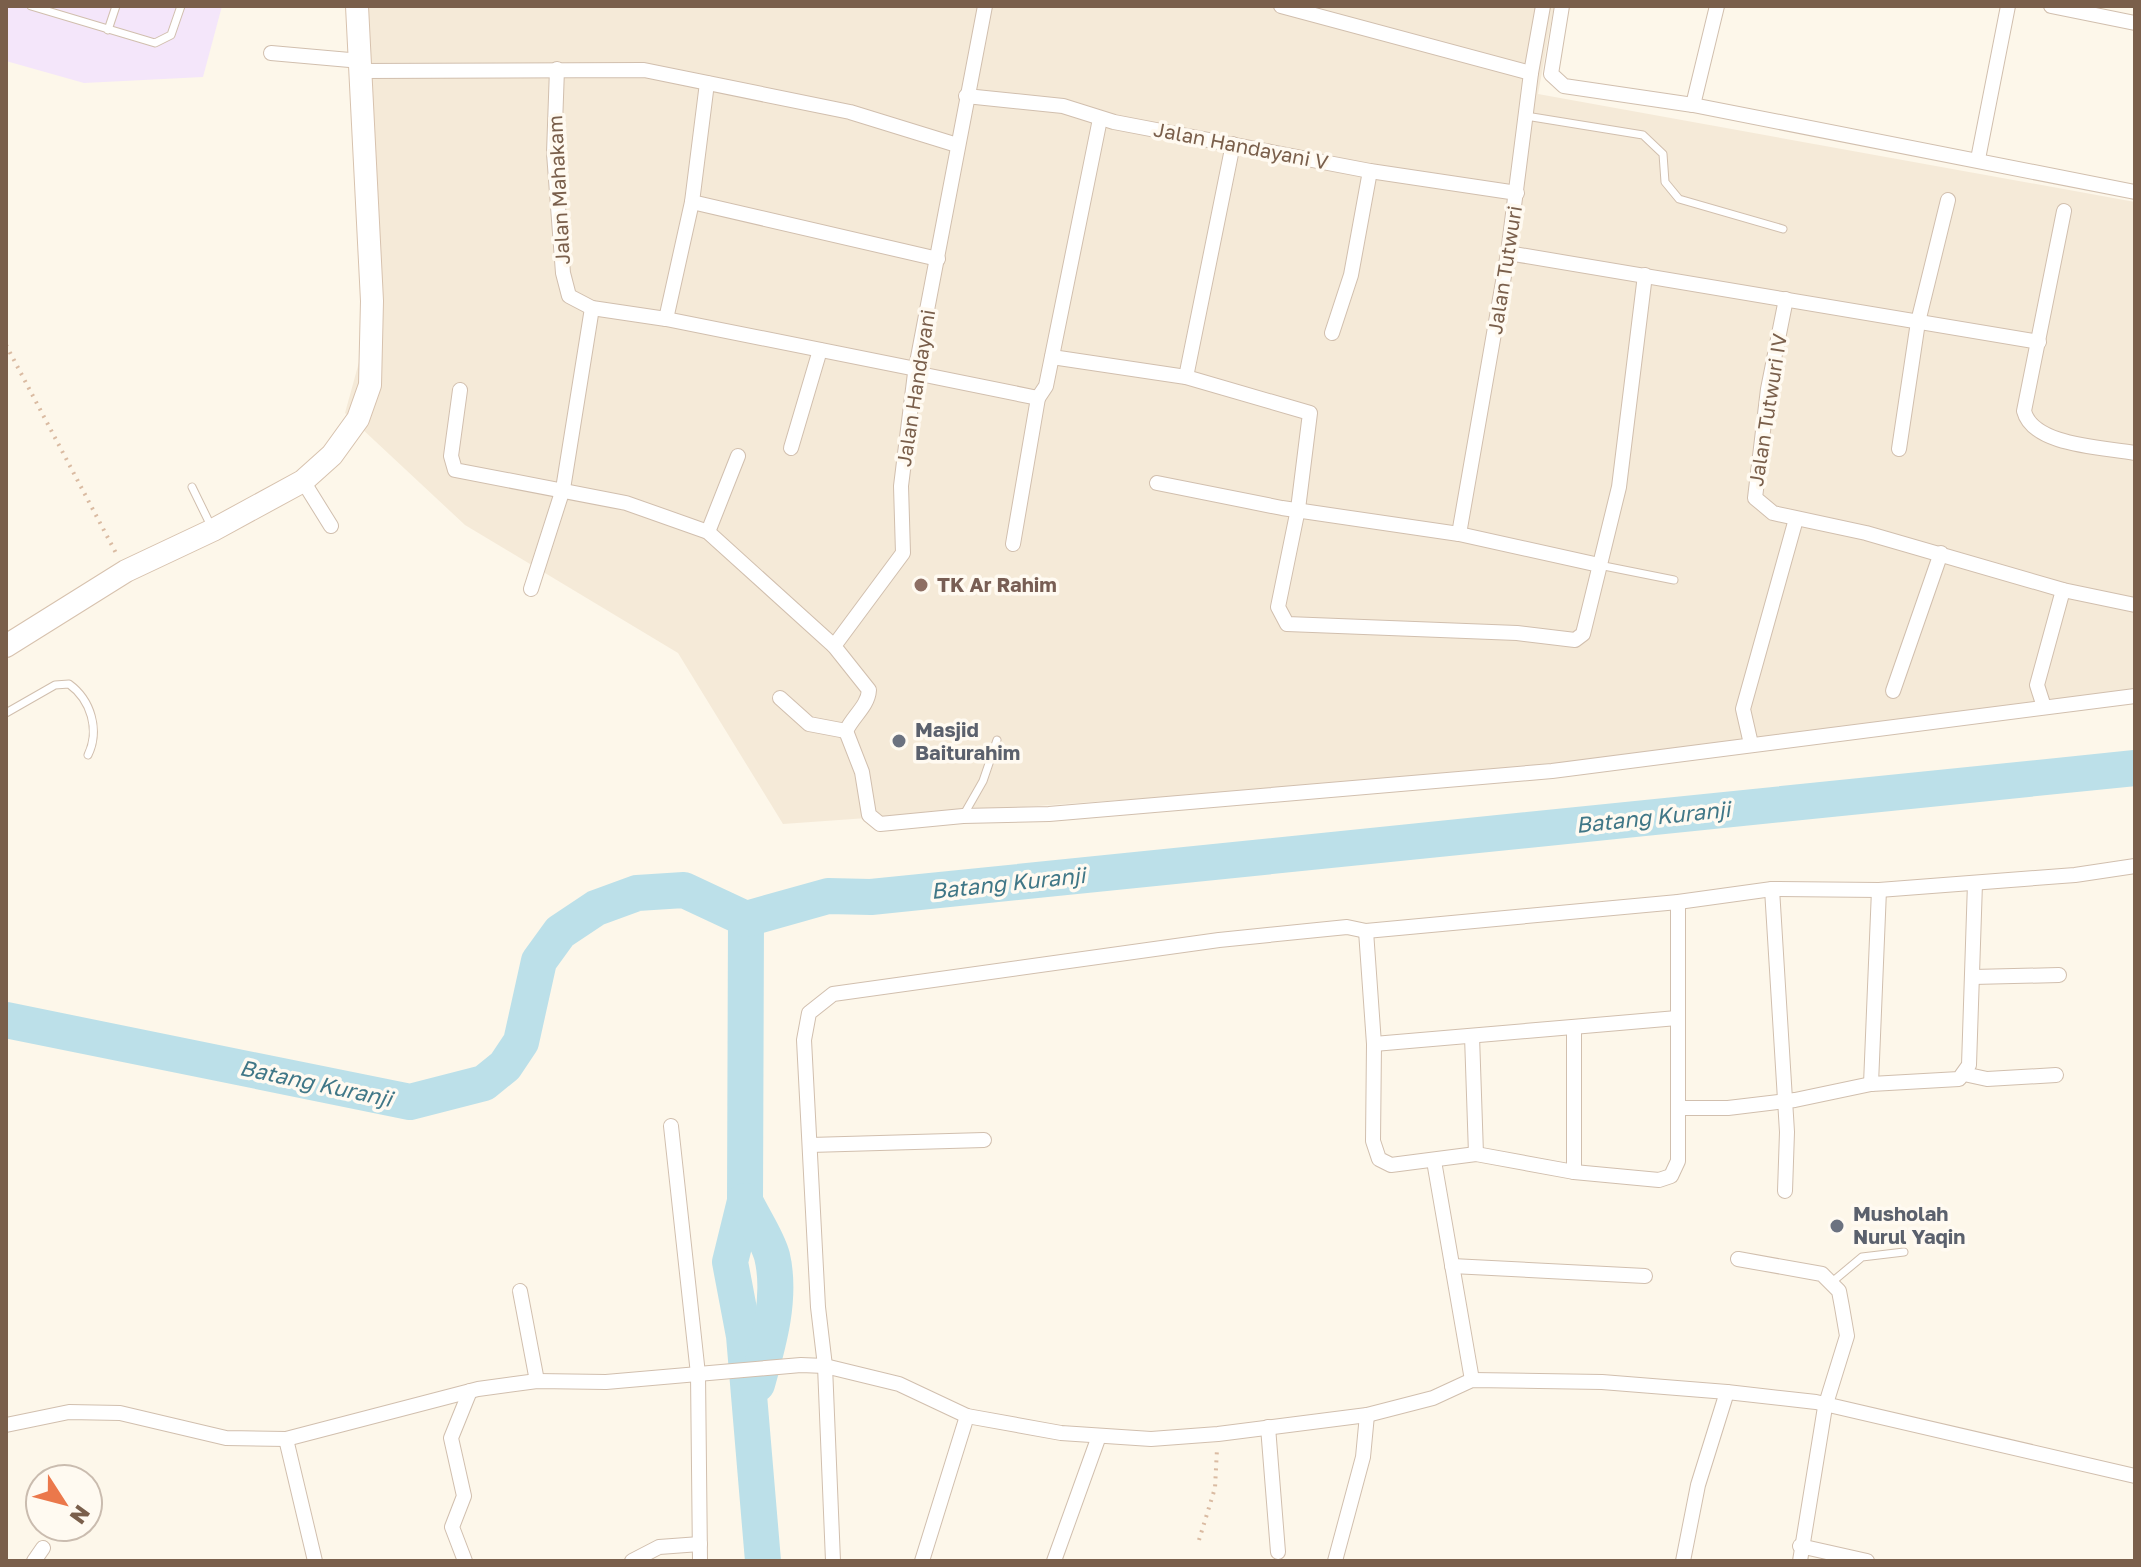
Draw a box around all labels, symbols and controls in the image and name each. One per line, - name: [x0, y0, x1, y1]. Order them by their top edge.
- street label: Jalan Mahakam: [542, 115, 574, 265]
- street label: Jalan Handayani V: [1152, 116, 1331, 174]
- street label: Jalan Tutwuri: [1482, 204, 1526, 336]
- street label: Jalan Handayani: [891, 307, 939, 468]
- street label: Jalan Tutwuri IV: [1743, 332, 1791, 488]
- place label: TK Ar Rahim: [937, 572, 1057, 596]
- marker: TK Ar Rahim: [912, 576, 930, 594]
- place label: Masjid Baiturahim: [915, 717, 1020, 764]
- marker: Masjid Baiturahim: [890, 732, 908, 750]
- water label: Batang Kuranji: [1575, 795, 1734, 838]
- water label: Batang Kuranji: [930, 861, 1089, 904]
- water label: Batang Kuranji: [238, 1053, 398, 1112]
- place label: Musholah Nurul Yaqin: [1853, 1201, 1965, 1248]
- marker: Musholah Nurul Yaqin: [1828, 1217, 1846, 1235]
- north arrow: [24, 1463, 104, 1543]
- text: N: [65, 1500, 96, 1530]

